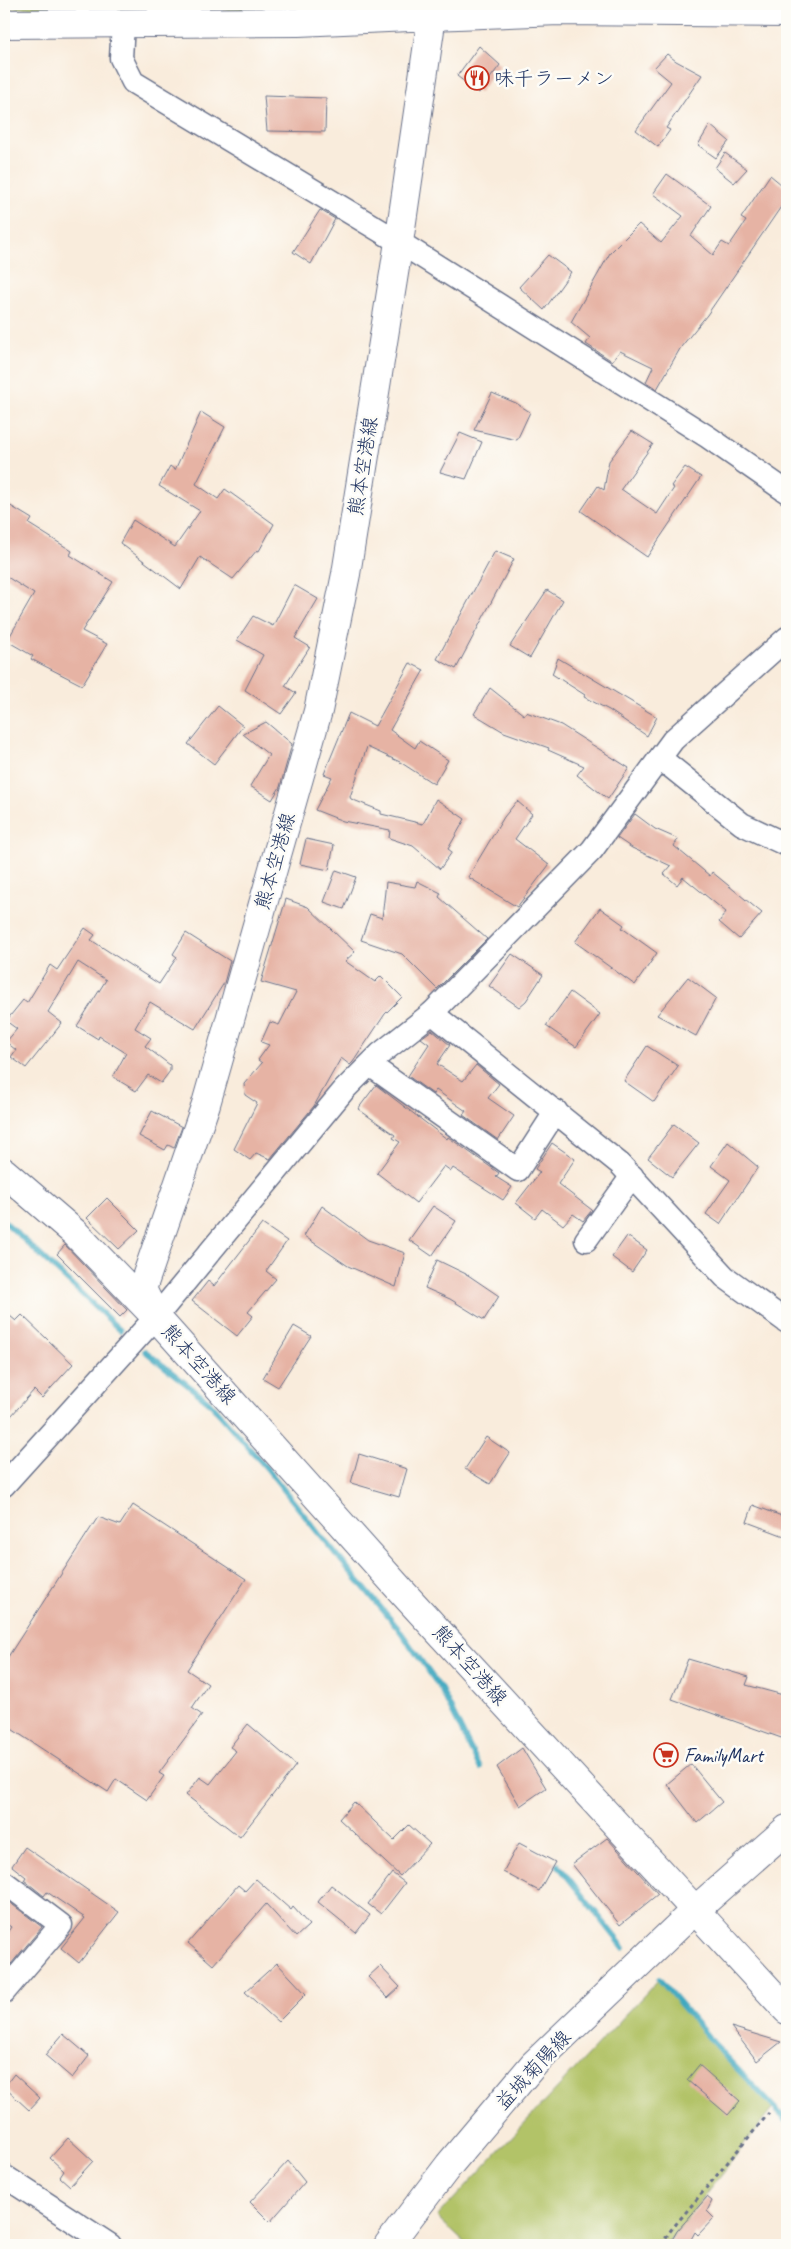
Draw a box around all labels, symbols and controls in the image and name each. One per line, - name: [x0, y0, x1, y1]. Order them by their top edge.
- restaurant icon: 味千ラーメン: [464, 65, 490, 91]
- place label: 味千ラーメン: [494, 66, 614, 91]
- street label: 熊本空港線: [343, 415, 383, 517]
- street label: 熊本空港線: [249, 809, 301, 913]
- street label: 熊本空港線: [156, 1318, 242, 1410]
- street label: 熊本空港線: [427, 1619, 513, 1711]
- supermarket icon: FamilyMart: [653, 1742, 679, 1768]
- place label: FamilyMart: [684, 1743, 765, 1768]
- street label: 益城菊陽線: [490, 2025, 576, 2115]

